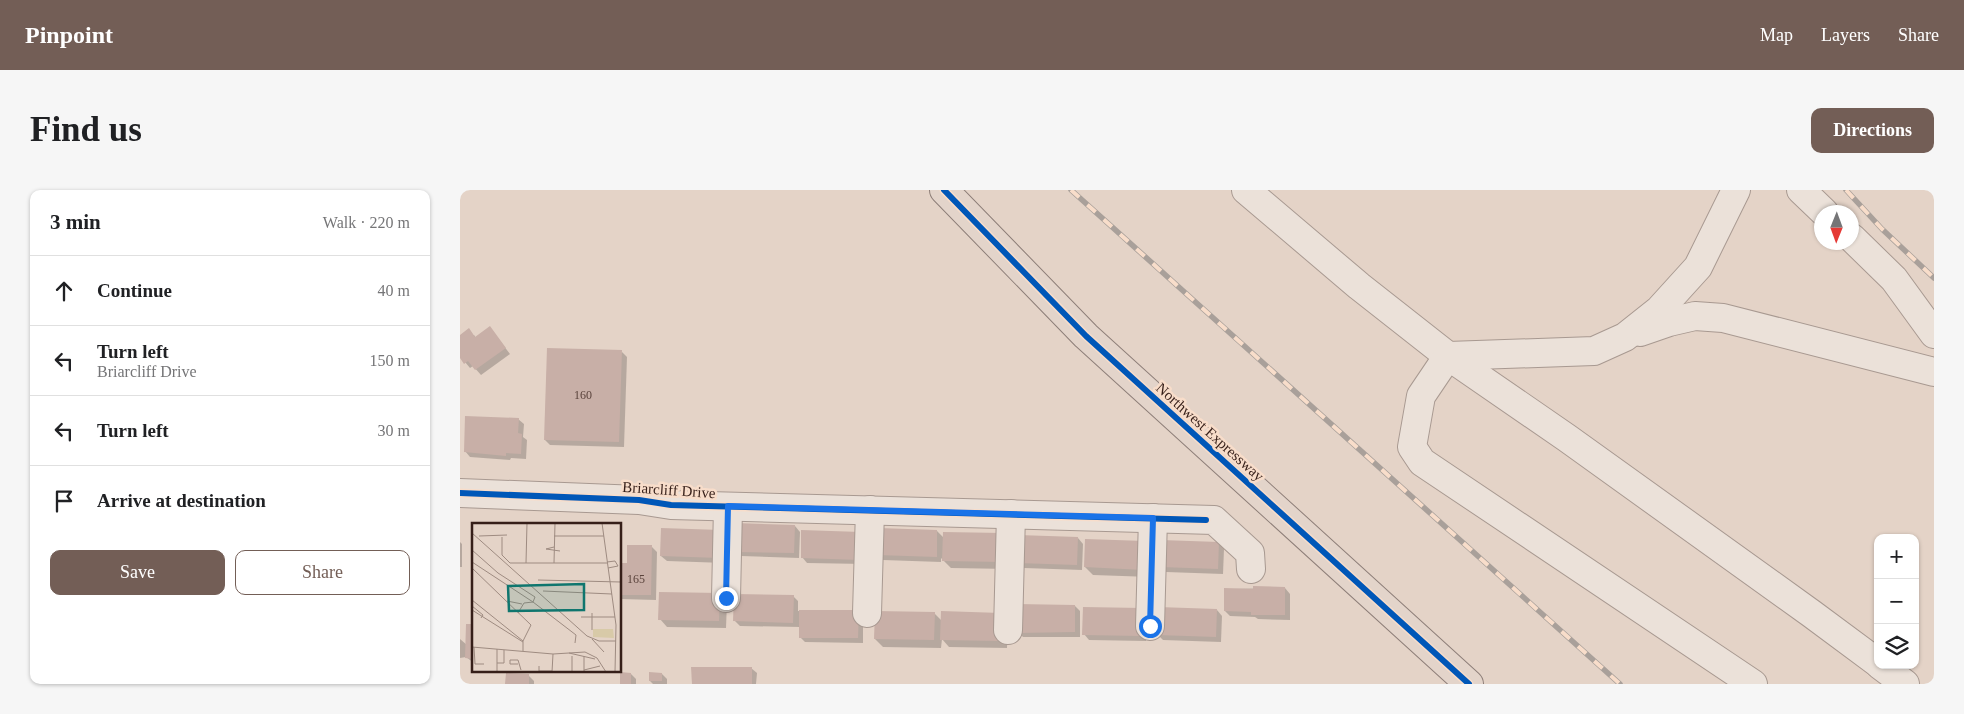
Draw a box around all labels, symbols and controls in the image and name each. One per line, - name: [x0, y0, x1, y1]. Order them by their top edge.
- text: Pinpoint: [25, 22, 113, 48]
- text: Map: [1760, 25, 1793, 45]
- text: Layers: [1821, 25, 1870, 45]
- text: Share: [1898, 25, 1939, 45]
- button: Directions: [1811, 108, 1934, 153]
- text: Find us: [30, 110, 142, 149]
- north arrow: [1814, 205, 1859, 250]
- text: 3 min: [50, 210, 101, 234]
- text: Walk · 220 m: [323, 214, 410, 231]
- icon: ahead: [50, 277, 78, 305]
- text: Continue: [97, 280, 172, 301]
- text: 40 m: [378, 282, 410, 299]
- text: Turn left: [97, 341, 169, 362]
- icon: left: [50, 347, 78, 375]
- text: 150 m: [370, 352, 410, 369]
- text: Briarcliff Drive: [97, 363, 197, 380]
- street label: Northwest Expressway: [1153, 380, 1267, 485]
- house number: 160: [574, 388, 592, 402]
- icon: left: [50, 417, 78, 445]
- text: Turn left: [97, 420, 169, 441]
- text: 30 m: [378, 422, 410, 439]
- street label: Briarcliff Drive: [622, 479, 717, 501]
- icon: arrive: [50, 487, 78, 515]
- text: Arrive at destination: [97, 490, 266, 511]
- inset map: [472, 523, 621, 672]
- map controls: [1874, 534, 1919, 669]
- button: +: [1874, 534, 1919, 579]
- button: Save: [50, 550, 225, 595]
- button: Share: [235, 550, 410, 595]
- house number: 165: [627, 572, 645, 586]
- button: −: [1874, 579, 1919, 624]
- route end: [715, 587, 738, 610]
- route start: [1139, 615, 1162, 638]
- button: layers: [1874, 624, 1919, 669]

